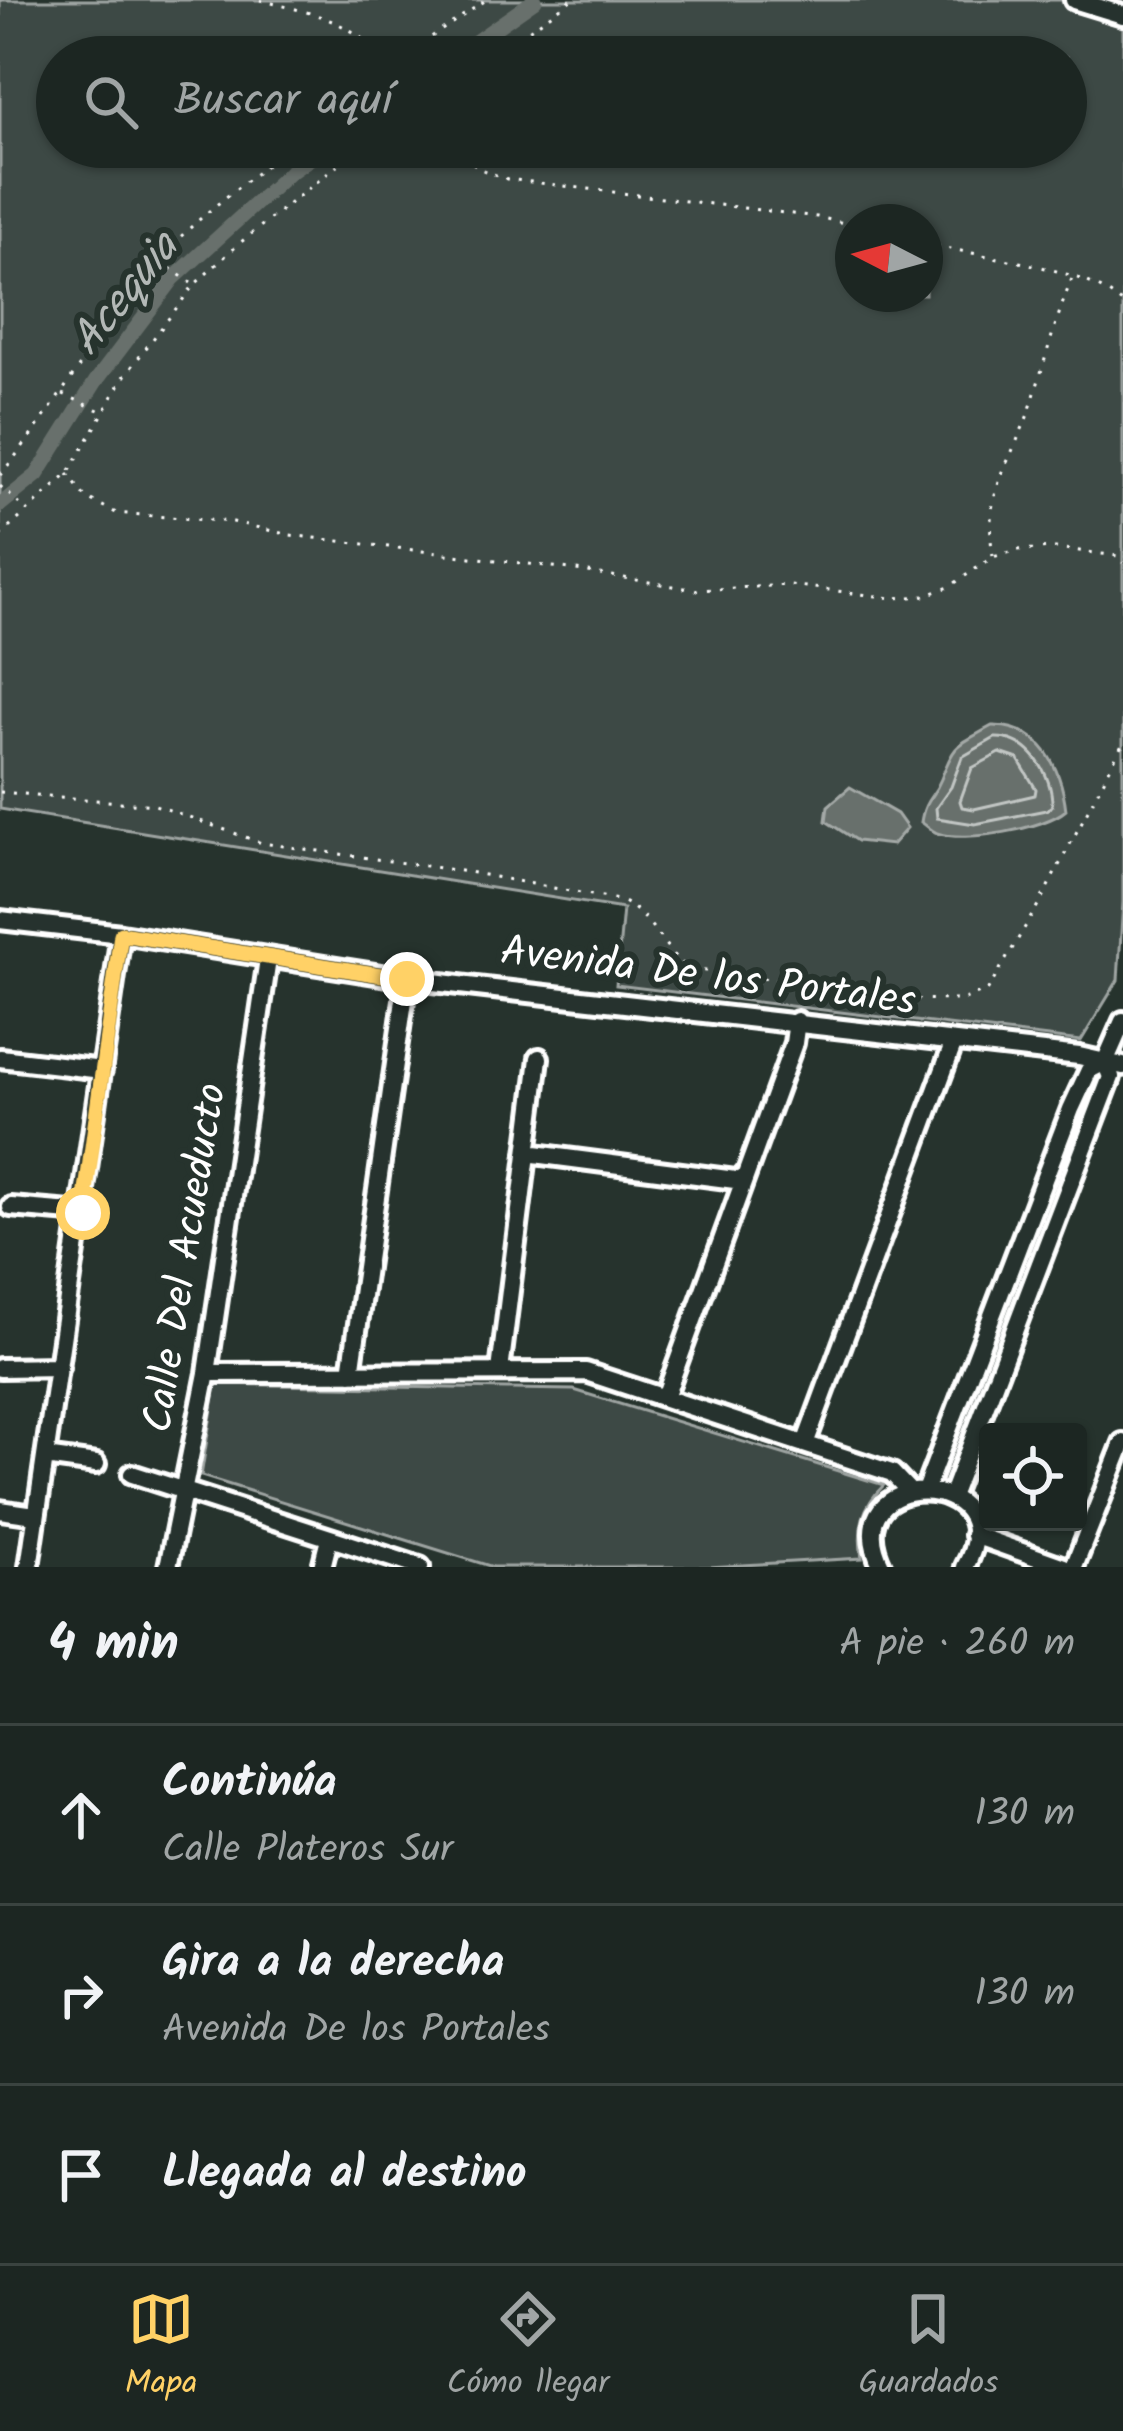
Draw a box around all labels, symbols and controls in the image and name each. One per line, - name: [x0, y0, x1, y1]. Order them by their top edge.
- search box: [36, 36, 1087, 168]
- text: Buscar aquí: [174, 66, 392, 138]
- icon: search: [78, 69, 144, 135]
- north arrow: [835, 204, 943, 312]
- water label: Acequia: [53, 215, 201, 373]
- street label: Avenida De los Portales: [497, 918, 919, 1036]
- route end: [380, 952, 434, 1006]
- street label: Calle Del Acueducto: [125, 1079, 247, 1437]
- route start: [56, 1186, 110, 1240]
- map controls: [979, 1423, 1087, 1531]
- button: locate: [979, 1423, 1087, 1531]
- text: 4 min: [48, 1605, 179, 1686]
- text: A pie · 260 m: [839, 1614, 1075, 1676]
- text: Continúa: [162, 1748, 337, 1820]
- icon: ahead: [48, 1782, 114, 1848]
- text: 130 m: [974, 1784, 1075, 1846]
- text: Calle Plateros Sur: [162, 1820, 453, 1882]
- text: Gira a la derecha: [162, 1928, 504, 2000]
- icon: right: [48, 1962, 114, 2028]
- text: 130 m: [974, 1964, 1075, 2026]
- text: Avenida De los Portales: [162, 2000, 550, 2062]
- text: Llegada al destino: [162, 2139, 527, 2211]
- icon: arrive: [48, 2142, 114, 2208]
- tab: Mapa: [125, 2286, 197, 2411]
- tab: Cómo llegar: [447, 2286, 609, 2411]
- tab: Guardados: [858, 2286, 998, 2411]

